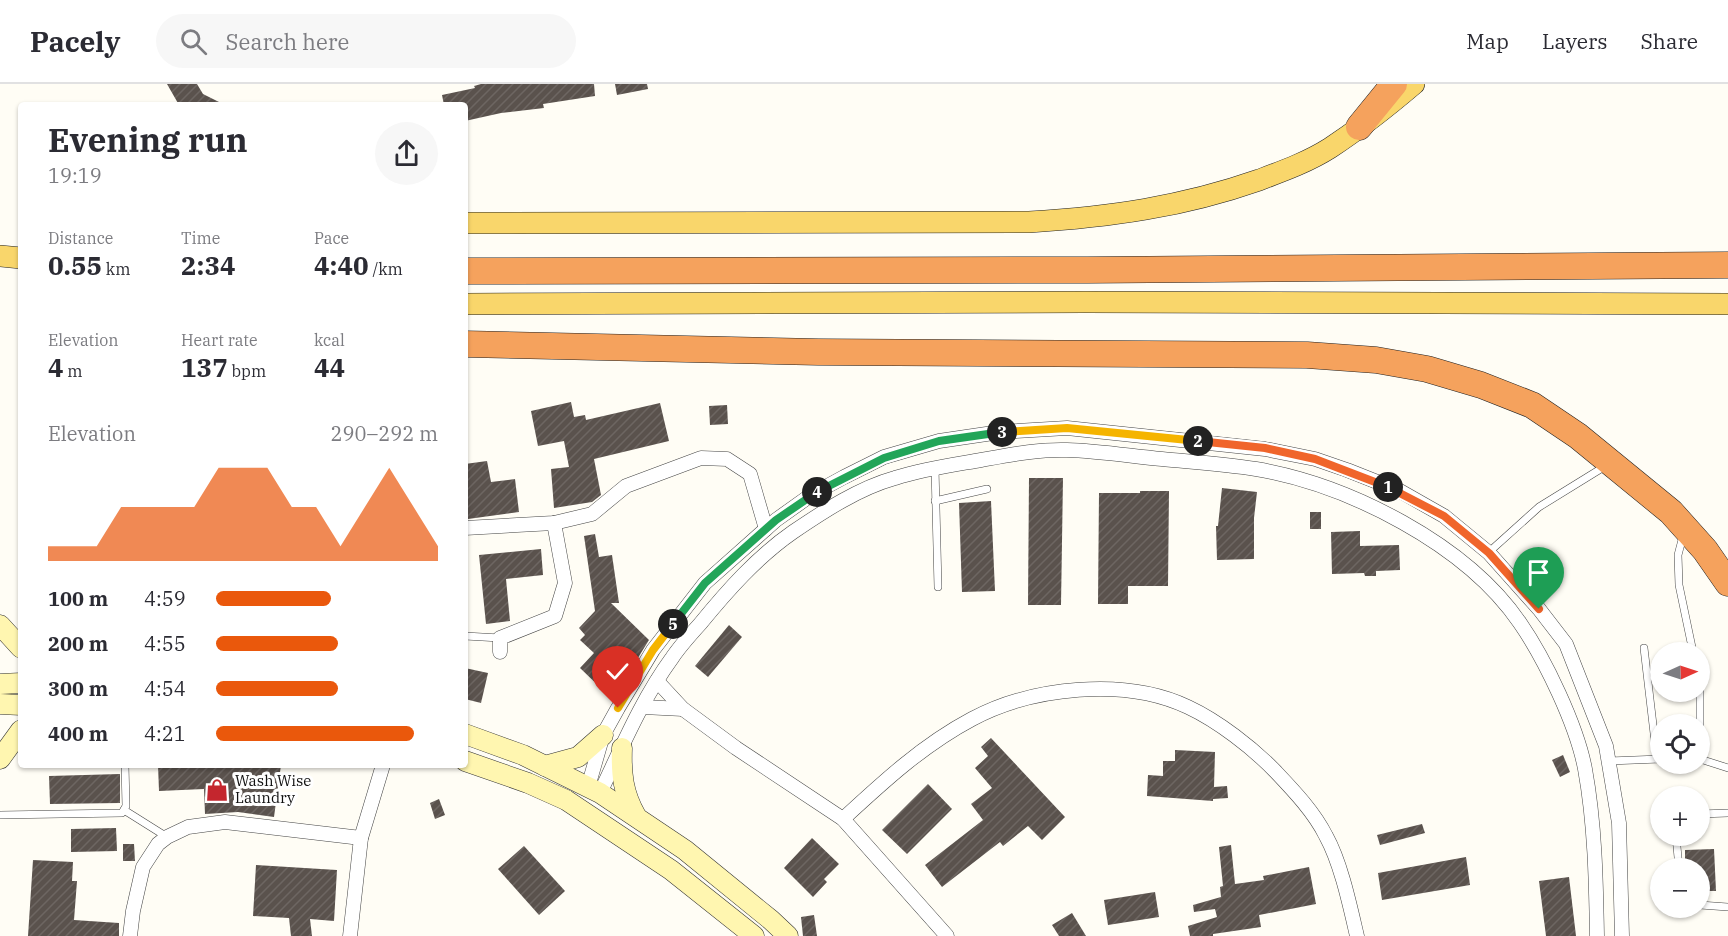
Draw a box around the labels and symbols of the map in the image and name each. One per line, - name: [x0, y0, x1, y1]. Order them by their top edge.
- pin: 3: [987, 417, 1017, 447]
- pin: 2: [1183, 426, 1213, 456]
- pin: 1: [1373, 472, 1403, 502]
- pin: 4: [802, 477, 832, 507]
- pin: [1513, 547, 1564, 609]
- pin: 5: [658, 609, 688, 639]
- north arrow: [1650, 642, 1710, 702]
- pin: [592, 646, 643, 708]
- place label: Wash Wise Laundry: [235, 771, 311, 807]
- shop icon: Wash Wise Laundry: [204, 777, 230, 803]

